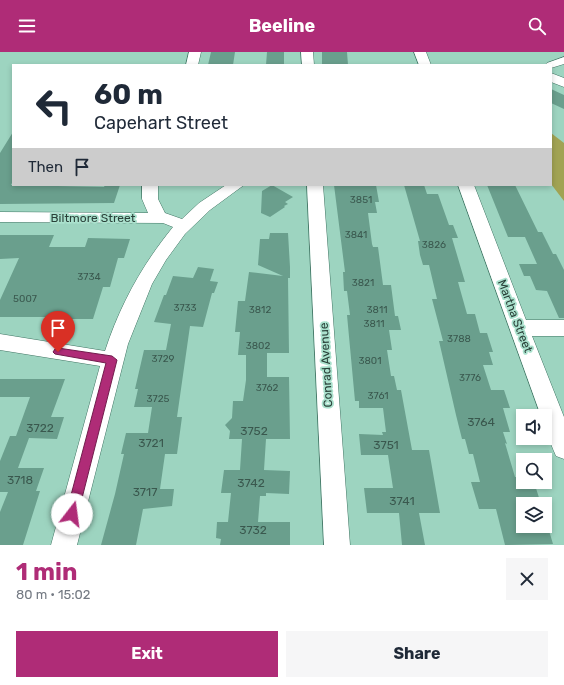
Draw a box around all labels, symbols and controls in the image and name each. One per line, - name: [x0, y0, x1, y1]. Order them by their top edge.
- icon: menu: [16, 15, 38, 37]
- text: Beeline: [249, 15, 315, 37]
- icon: search: [526, 15, 548, 37]
- text: 60 m: [94, 78, 163, 111]
- icon: left: [28, 80, 80, 132]
- text: Capehart Street: [94, 112, 228, 134]
- icon: arrive: [71, 156, 93, 178]
- text: Then: [28, 158, 63, 176]
- house number: 3851: [350, 194, 372, 206]
- street label: Biltmore Street: [51, 211, 136, 225]
- house number: 3841: [345, 229, 367, 241]
- house number: 3826: [422, 239, 446, 251]
- house number: 3734: [77, 271, 101, 283]
- house number: 3821: [352, 277, 374, 289]
- street label: Martha Street: [495, 278, 535, 355]
- house number: 5007: [13, 293, 37, 305]
- house number: 3733: [173, 302, 197, 314]
- house number: 3812: [249, 304, 271, 316]
- house number: 3811: [367, 304, 387, 316]
- pin: [41, 311, 75, 352]
- icon: arrive: [47, 317, 69, 339]
- house number: 3811: [364, 318, 384, 330]
- street label: Conrad Avenue: [317, 322, 335, 408]
- house number: 3788: [447, 333, 471, 345]
- house number: 3802: [246, 340, 270, 352]
- house number: 3729: [152, 353, 175, 365]
- house number: 3801: [359, 355, 382, 367]
- house number: 3776: [459, 372, 481, 384]
- house number: 3762: [256, 382, 278, 394]
- house number: 3761: [368, 390, 388, 402]
- house number: 3725: [147, 393, 170, 405]
- map controls: [516, 409, 552, 533]
- button: sound: [516, 409, 552, 445]
- house number: 3764: [467, 415, 495, 429]
- house number: 3722: [26, 421, 54, 435]
- house number: 3752: [240, 424, 268, 438]
- house number: 3721: [138, 436, 164, 450]
- house number: 3751: [373, 438, 399, 452]
- button: search: [516, 453, 552, 489]
- house number: 3718: [7, 473, 33, 487]
- house number: 3742: [237, 476, 265, 490]
- house number: 3717: [133, 485, 157, 499]
- position arrow: [51, 493, 93, 535]
- house number: 3741: [389, 494, 415, 508]
- button: layers: [516, 497, 552, 533]
- house number: 3732: [239, 523, 267, 537]
- text: 1 min: [16, 558, 77, 586]
- button: close: [506, 558, 548, 600]
- text: 80 m · 15:02: [16, 587, 90, 602]
- button: Exit: [16, 631, 278, 677]
- button: Share: [286, 631, 548, 677]

